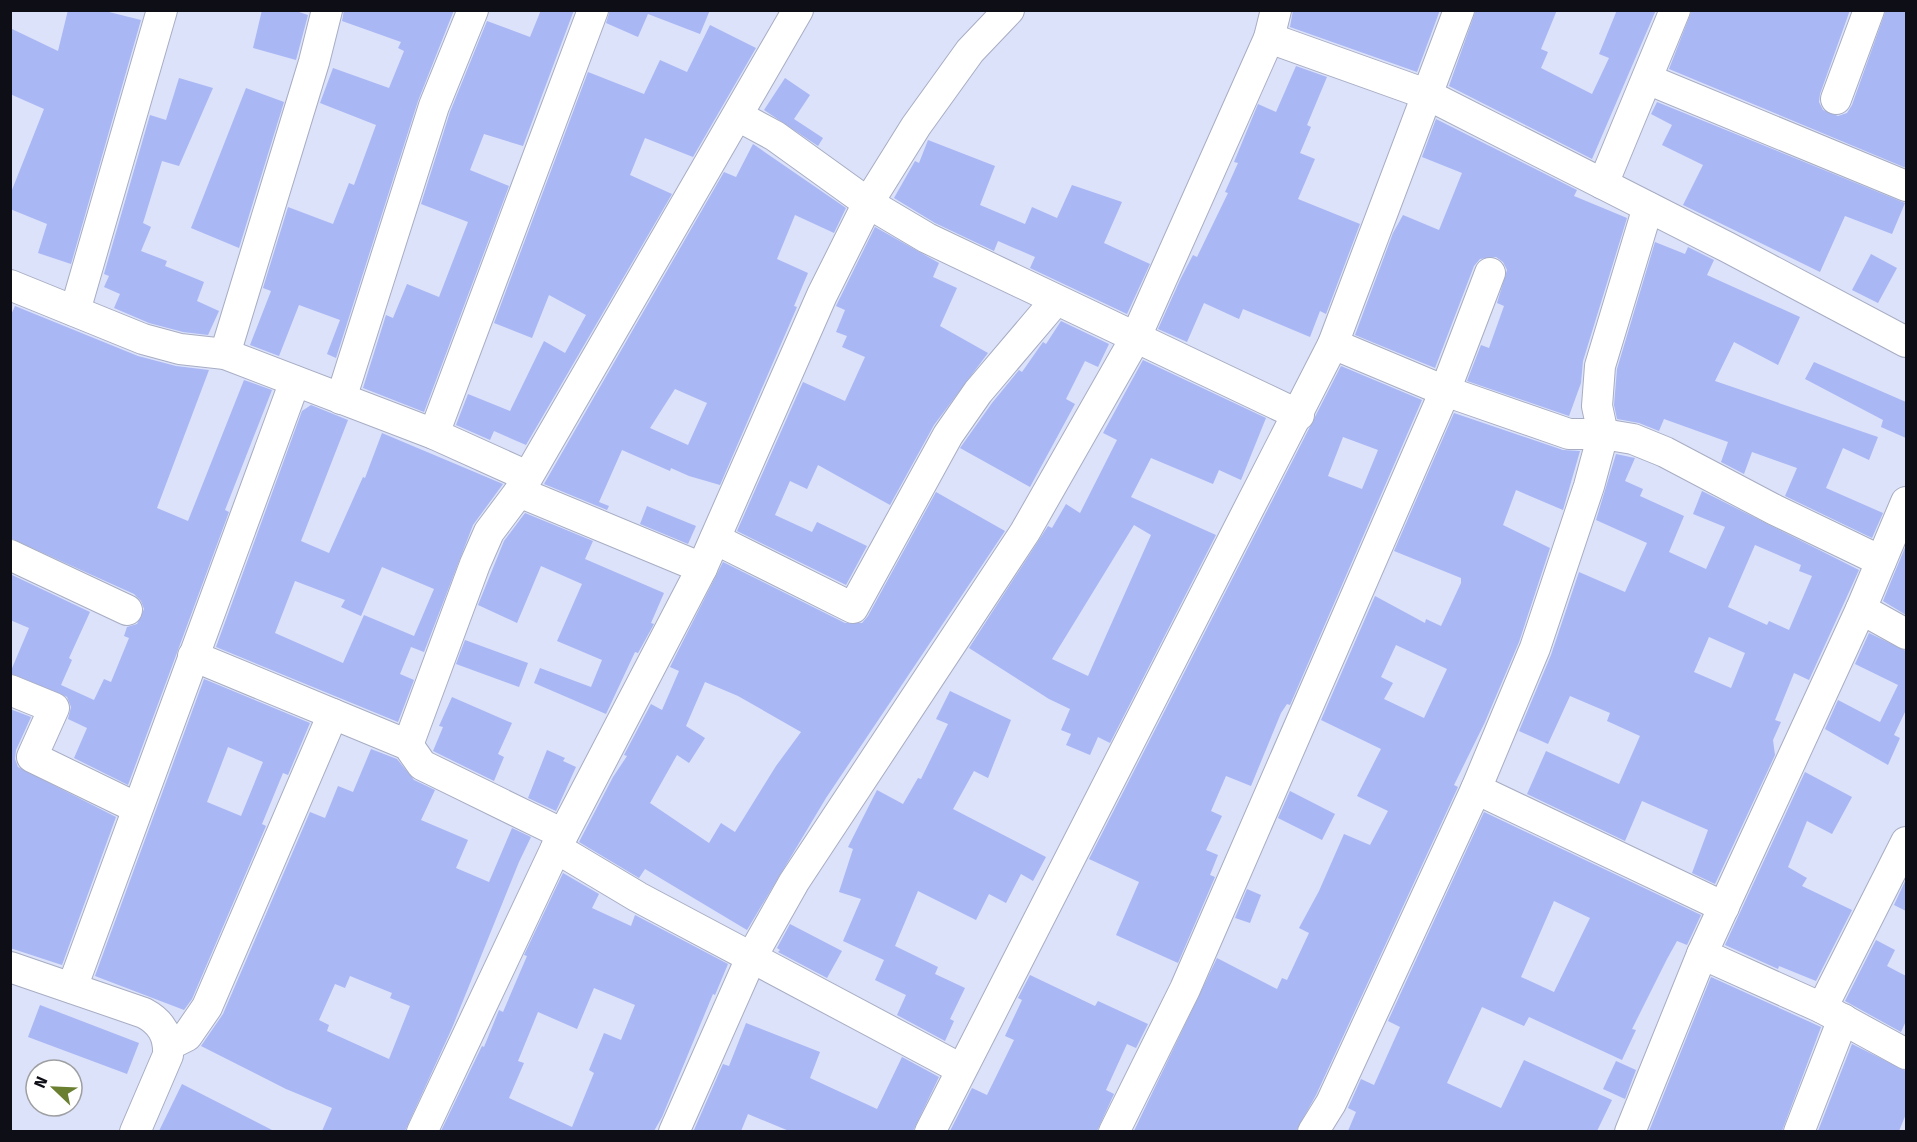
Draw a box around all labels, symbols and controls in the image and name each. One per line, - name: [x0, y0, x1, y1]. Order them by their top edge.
- north arrow: [24, 1058, 84, 1118]
- text: N: [30, 1074, 51, 1091]

